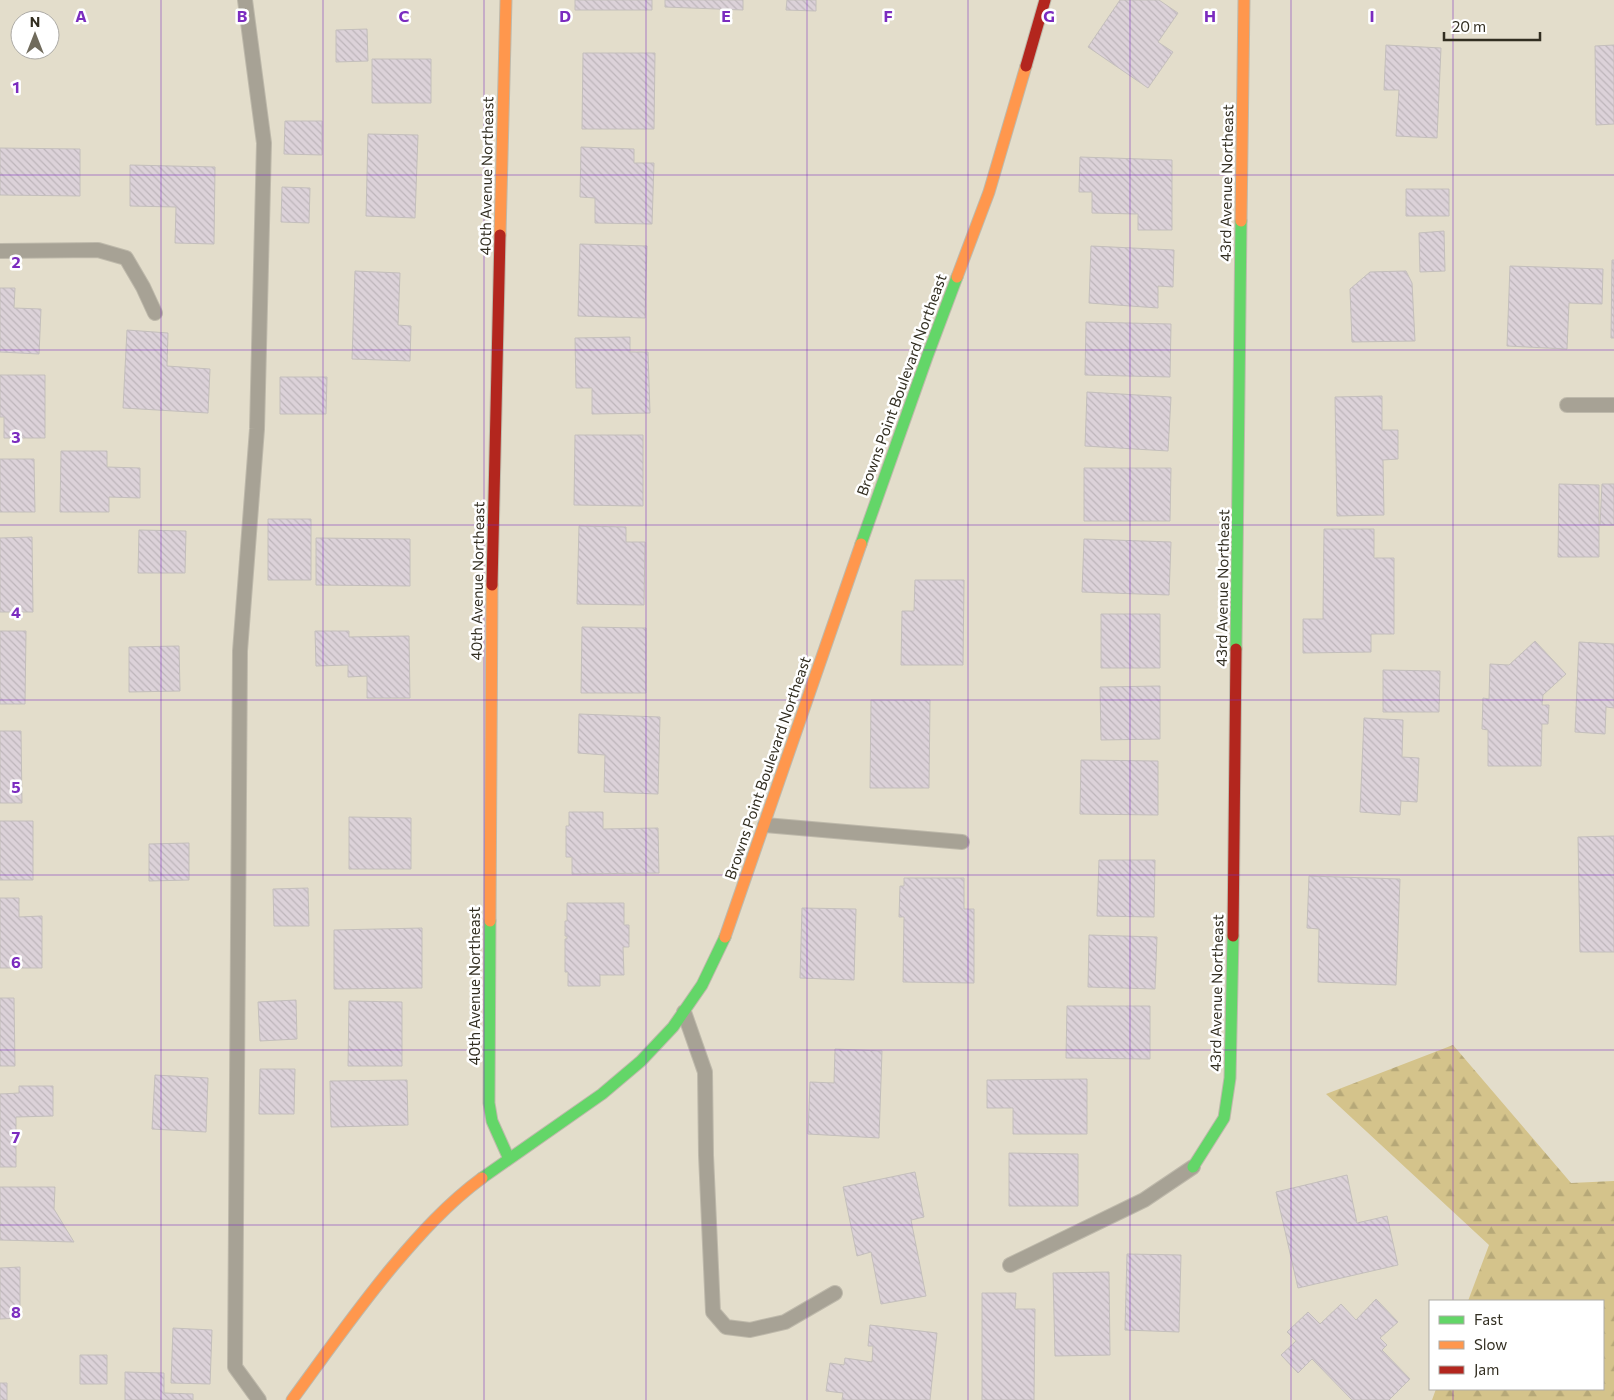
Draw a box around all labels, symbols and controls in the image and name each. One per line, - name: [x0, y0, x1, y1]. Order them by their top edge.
- text: A: [75, 6, 87, 25]
- text: B: [237, 6, 248, 25]
- text: C: [399, 6, 410, 25]
- text: D: [559, 6, 571, 25]
- text: E: [721, 6, 731, 25]
- text: F: [883, 6, 893, 25]
- text: G: [1043, 6, 1055, 25]
- text: H: [1204, 6, 1216, 25]
- text: I: [1369, 6, 1375, 25]
- north arrow: [10, 10, 60, 60]
- scale bar: [1444, 10, 1540, 42]
- text: N: [30, 13, 40, 30]
- text: 20 m: [1452, 17, 1486, 35]
- text: 1: [12, 77, 20, 96]
- street label: 40th Avenue Northeast: [476, 96, 496, 256]
- street label: 43rd Avenue Northeast: [1216, 104, 1236, 262]
- text: 2: [11, 252, 21, 271]
- street label: Browns Point Boulevard Northeast: [852, 271, 950, 498]
- text: 3: [11, 427, 21, 446]
- street label: 40th Avenue Northeast: [467, 501, 487, 661]
- street label: 43rd Avenue Northeast: [1212, 509, 1232, 667]
- text: 4: [11, 602, 21, 621]
- street label: Browns Point Boulevard Northeast: [720, 654, 814, 882]
- text: 5: [11, 777, 21, 796]
- street label: 40th Avenue Northeast: [465, 907, 483, 1065]
- street label: 43rd Avenue Northeast: [1206, 914, 1226, 1072]
- text: 6: [11, 952, 21, 971]
- text: 7: [12, 1127, 21, 1146]
- legend: [1429, 1300, 1604, 1390]
- text: 8: [11, 1302, 21, 1321]
- text: Fast: [1474, 1310, 1503, 1328]
- text: Slow: [1474, 1335, 1507, 1353]
- text: Jam: [1474, 1360, 1499, 1378]

